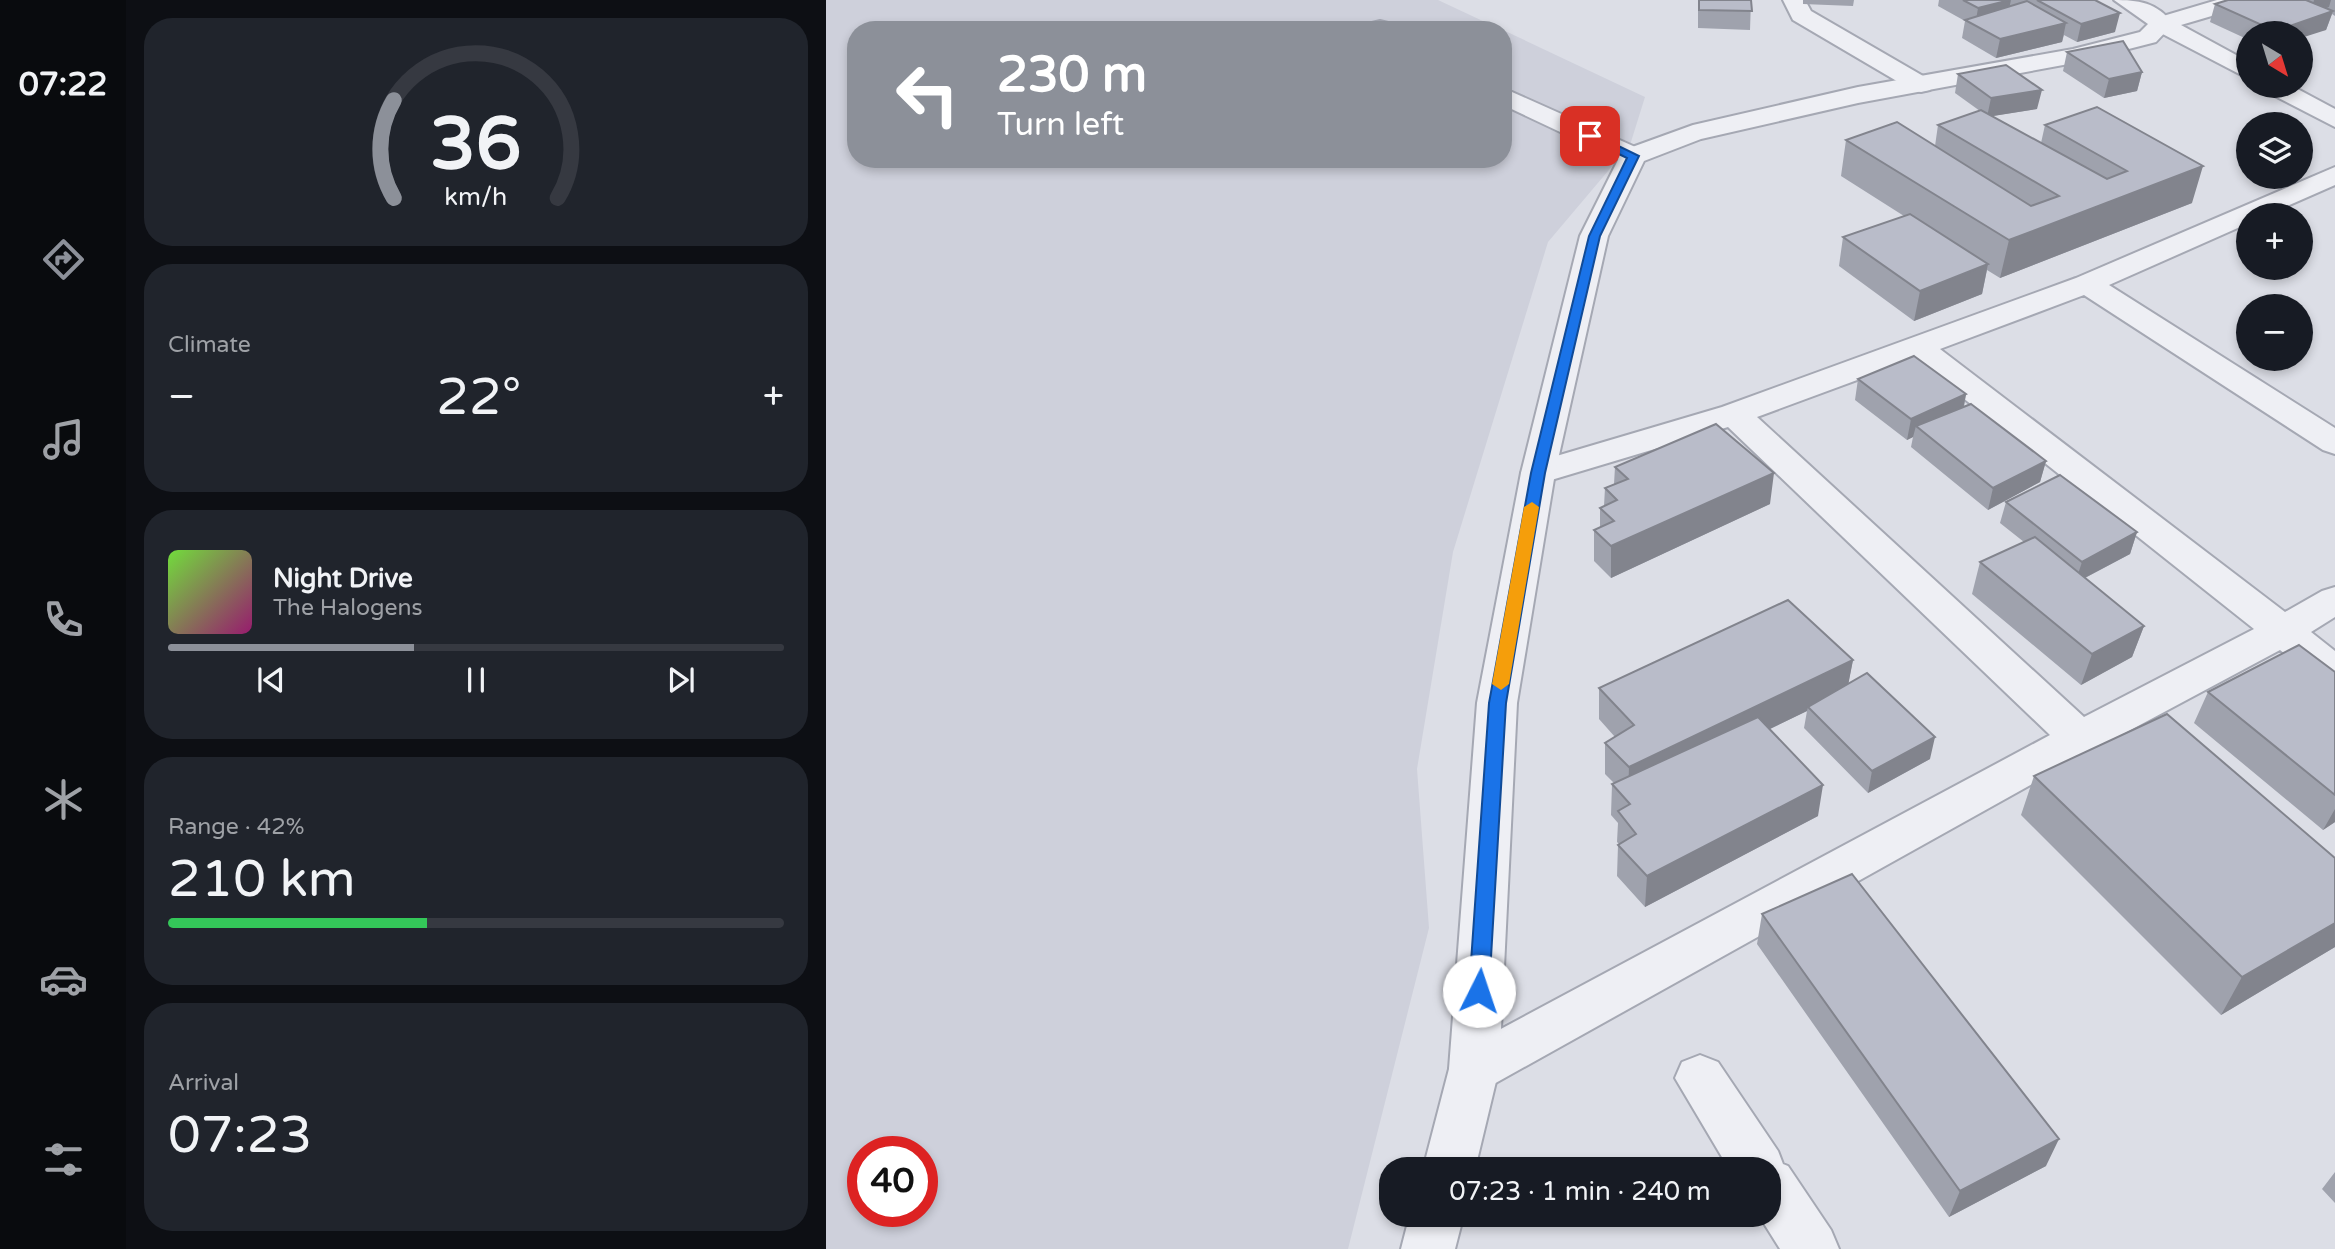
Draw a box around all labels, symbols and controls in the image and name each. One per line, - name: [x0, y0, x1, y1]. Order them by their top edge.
- north arrow: [2236, 21, 2314, 98]
- map controls: [2236, 21, 2313, 371]
- text: 230 m: [997, 46, 1147, 105]
- icon: left: [882, 49, 973, 140]
- text: 07:22: [19, 66, 107, 104]
- text: 36: [430, 101, 522, 189]
- text: Turn left: [997, 106, 1124, 144]
- pin: [1560, 106, 1620, 166]
- button: layers: [2236, 112, 2313, 189]
- icon: arrive: [1571, 117, 1609, 155]
- text: km/h: [445, 182, 507, 212]
- button: +: [2236, 203, 2313, 280]
- icon: directions: [39, 235, 88, 284]
- button: −: [2236, 294, 2313, 371]
- text: Climate: [168, 331, 251, 359]
- text: 22°: [436, 366, 521, 429]
- text: −: [168, 374, 195, 420]
- text: +: [763, 374, 784, 420]
- icon: music: [39, 415, 88, 464]
- text: Night Drive: [273, 563, 413, 594]
- text: The Halogens: [273, 594, 422, 622]
- icon: phone: [39, 595, 88, 644]
- icon: previous: [252, 661, 290, 699]
- icon: pause: [457, 661, 495, 699]
- icon: next: [662, 661, 700, 699]
- icon: climate: [39, 775, 88, 824]
- text: Range · 42%: [168, 813, 304, 841]
- text: 210 km: [168, 848, 356, 911]
- position arrow: [1442, 954, 1516, 1028]
- icon: car: [39, 955, 88, 1004]
- text: Arrival: [168, 1069, 239, 1097]
- text: 07:23: [168, 1104, 312, 1167]
- icon: filters: [39, 1135, 88, 1184]
- speed limit sign: 40: [847, 1136, 938, 1227]
- text: 07:23 · 1 min · 240 m: [1449, 1176, 1711, 1207]

